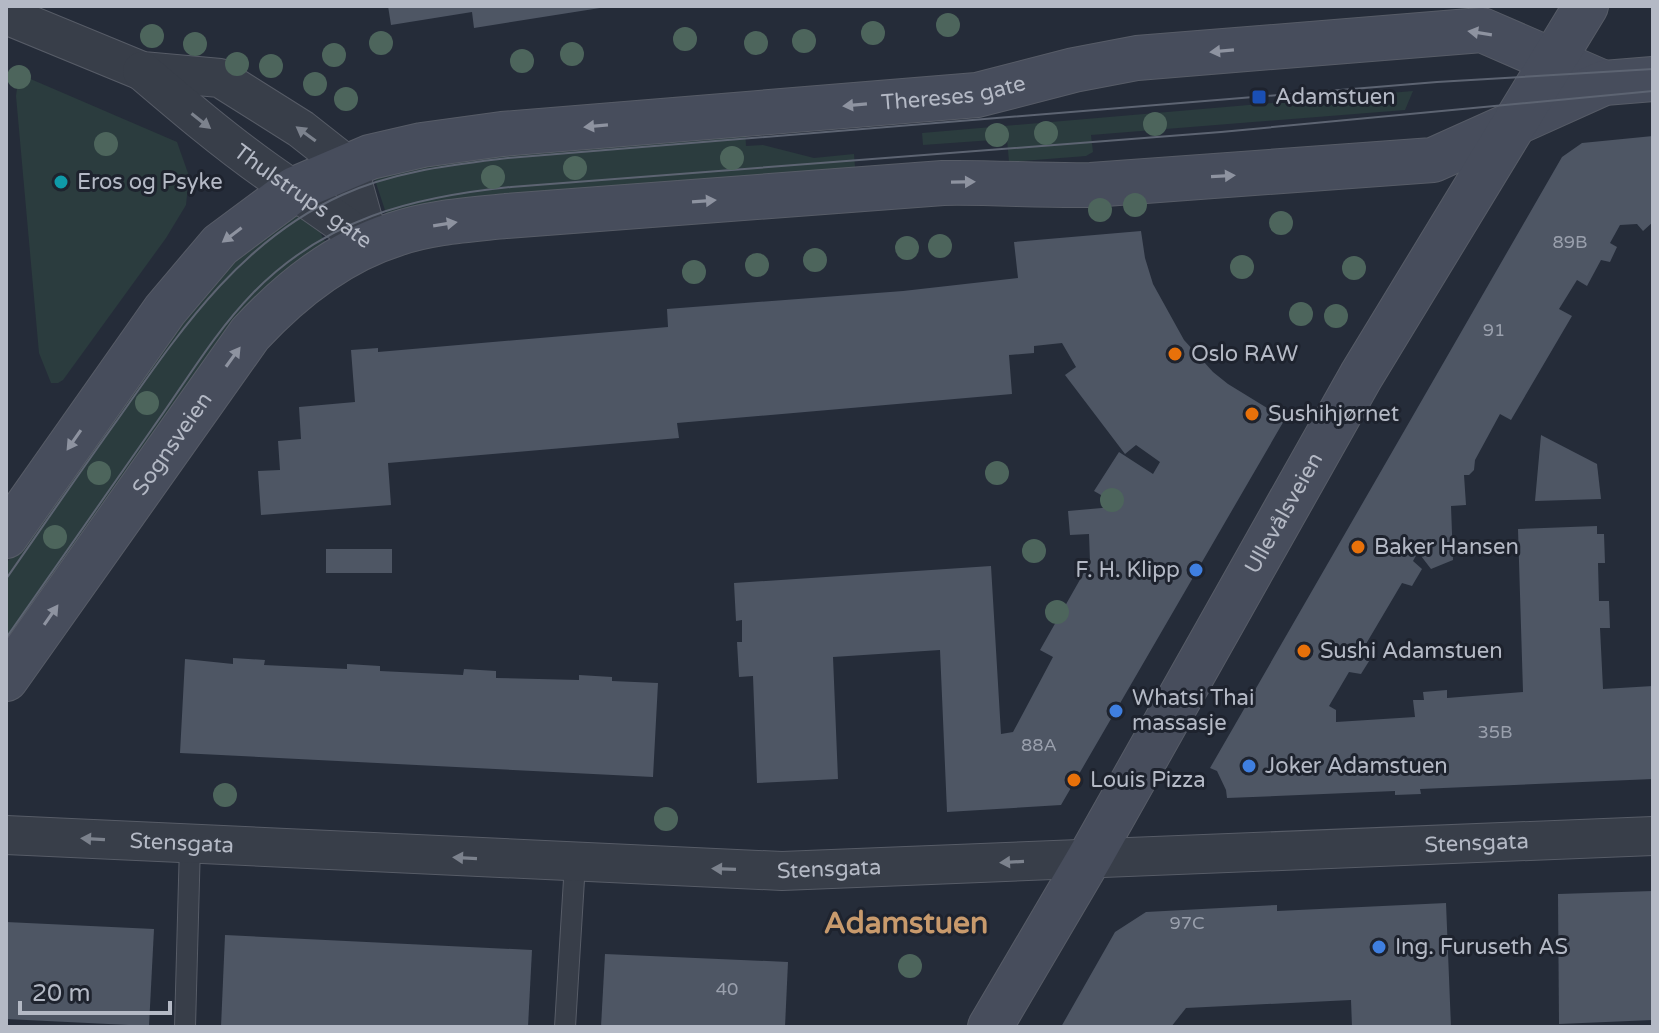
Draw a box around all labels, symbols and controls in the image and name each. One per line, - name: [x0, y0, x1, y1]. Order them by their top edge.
- one-way arrow: [1468, 26, 1493, 39]
- one-way arrow: [1209, 45, 1234, 58]
- street label: Thereses gate: [880, 70, 1028, 116]
- place label: Adamstuen: [1275, 84, 1396, 110]
- marker: Adamstuen: [1250, 88, 1268, 106]
- one-way arrow: [842, 99, 867, 112]
- one-way arrow: [191, 112, 211, 128]
- one-way arrow: [583, 120, 608, 133]
- one-way arrow: [296, 126, 316, 142]
- street label: Thulstrups gate: [229, 138, 377, 254]
- place label: Eros og Psyke: [77, 169, 223, 195]
- one-way arrow: [1211, 169, 1236, 182]
- marker: Eros og Psyke: [52, 173, 70, 191]
- one-way arrow: [951, 176, 976, 189]
- one-way arrow: [692, 194, 717, 207]
- one-way arrow: [433, 217, 458, 230]
- one-way arrow: [222, 227, 242, 243]
- house number: 89B: [1552, 231, 1588, 253]
- house number: 91: [1483, 319, 1505, 341]
- place label: Oslo RAW: [1191, 341, 1298, 367]
- marker: Oslo RAW: [1166, 345, 1184, 363]
- one-way arrow: [225, 346, 241, 368]
- street label: Sognsveien: [127, 387, 218, 500]
- place label: Sushihjørnet: [1268, 401, 1399, 427]
- marker: Sushihjørnet: [1243, 405, 1261, 423]
- one-way arrow: [66, 430, 82, 451]
- street label: Ullevålsveien: [1239, 448, 1328, 578]
- place label: Baker Hansen: [1374, 534, 1519, 560]
- marker: Baker Hansen: [1349, 538, 1367, 556]
- place label: F. H. Klipp: [1075, 557, 1180, 583]
- marker: F. H. Klipp: [1187, 561, 1205, 579]
- one-way arrow: [43, 605, 58, 626]
- place label: Sushi Adamstuen: [1320, 638, 1503, 664]
- marker: Sushi Adamstuen: [1295, 642, 1313, 660]
- place label: Whatsi Thai massasje: [1132, 685, 1254, 736]
- marker: Whatsi Thai massasje: [1107, 702, 1125, 720]
- house number: 35B: [1477, 721, 1513, 743]
- house number: 88A: [1021, 734, 1057, 756]
- place label: Joker Adamstuen: [1265, 753, 1448, 779]
- marker: Joker Adamstuen: [1240, 757, 1258, 775]
- place label: Louis Pizza: [1090, 767, 1206, 793]
- marker: Louis Pizza: [1065, 771, 1083, 789]
- street label: Stensgata: [129, 828, 235, 859]
- street label: Stensgata: [1424, 828, 1529, 858]
- one-way arrow: [80, 833, 105, 846]
- one-way arrow: [452, 851, 477, 864]
- street label: Stensgata: [776, 854, 882, 884]
- one-way arrow: [999, 855, 1024, 868]
- one-way arrow: [711, 862, 736, 875]
- district label: Adamstuen: [824, 905, 988, 942]
- house number: 97C: [1169, 912, 1205, 934]
- place label: Ing. Furuseth AS: [1395, 934, 1568, 960]
- marker: Ing. Furuseth AS: [1370, 938, 1388, 956]
- scale bar: [20, 965, 170, 1015]
- house number: 40: [716, 978, 738, 1000]
- text: 20 m: [32, 979, 90, 1008]

